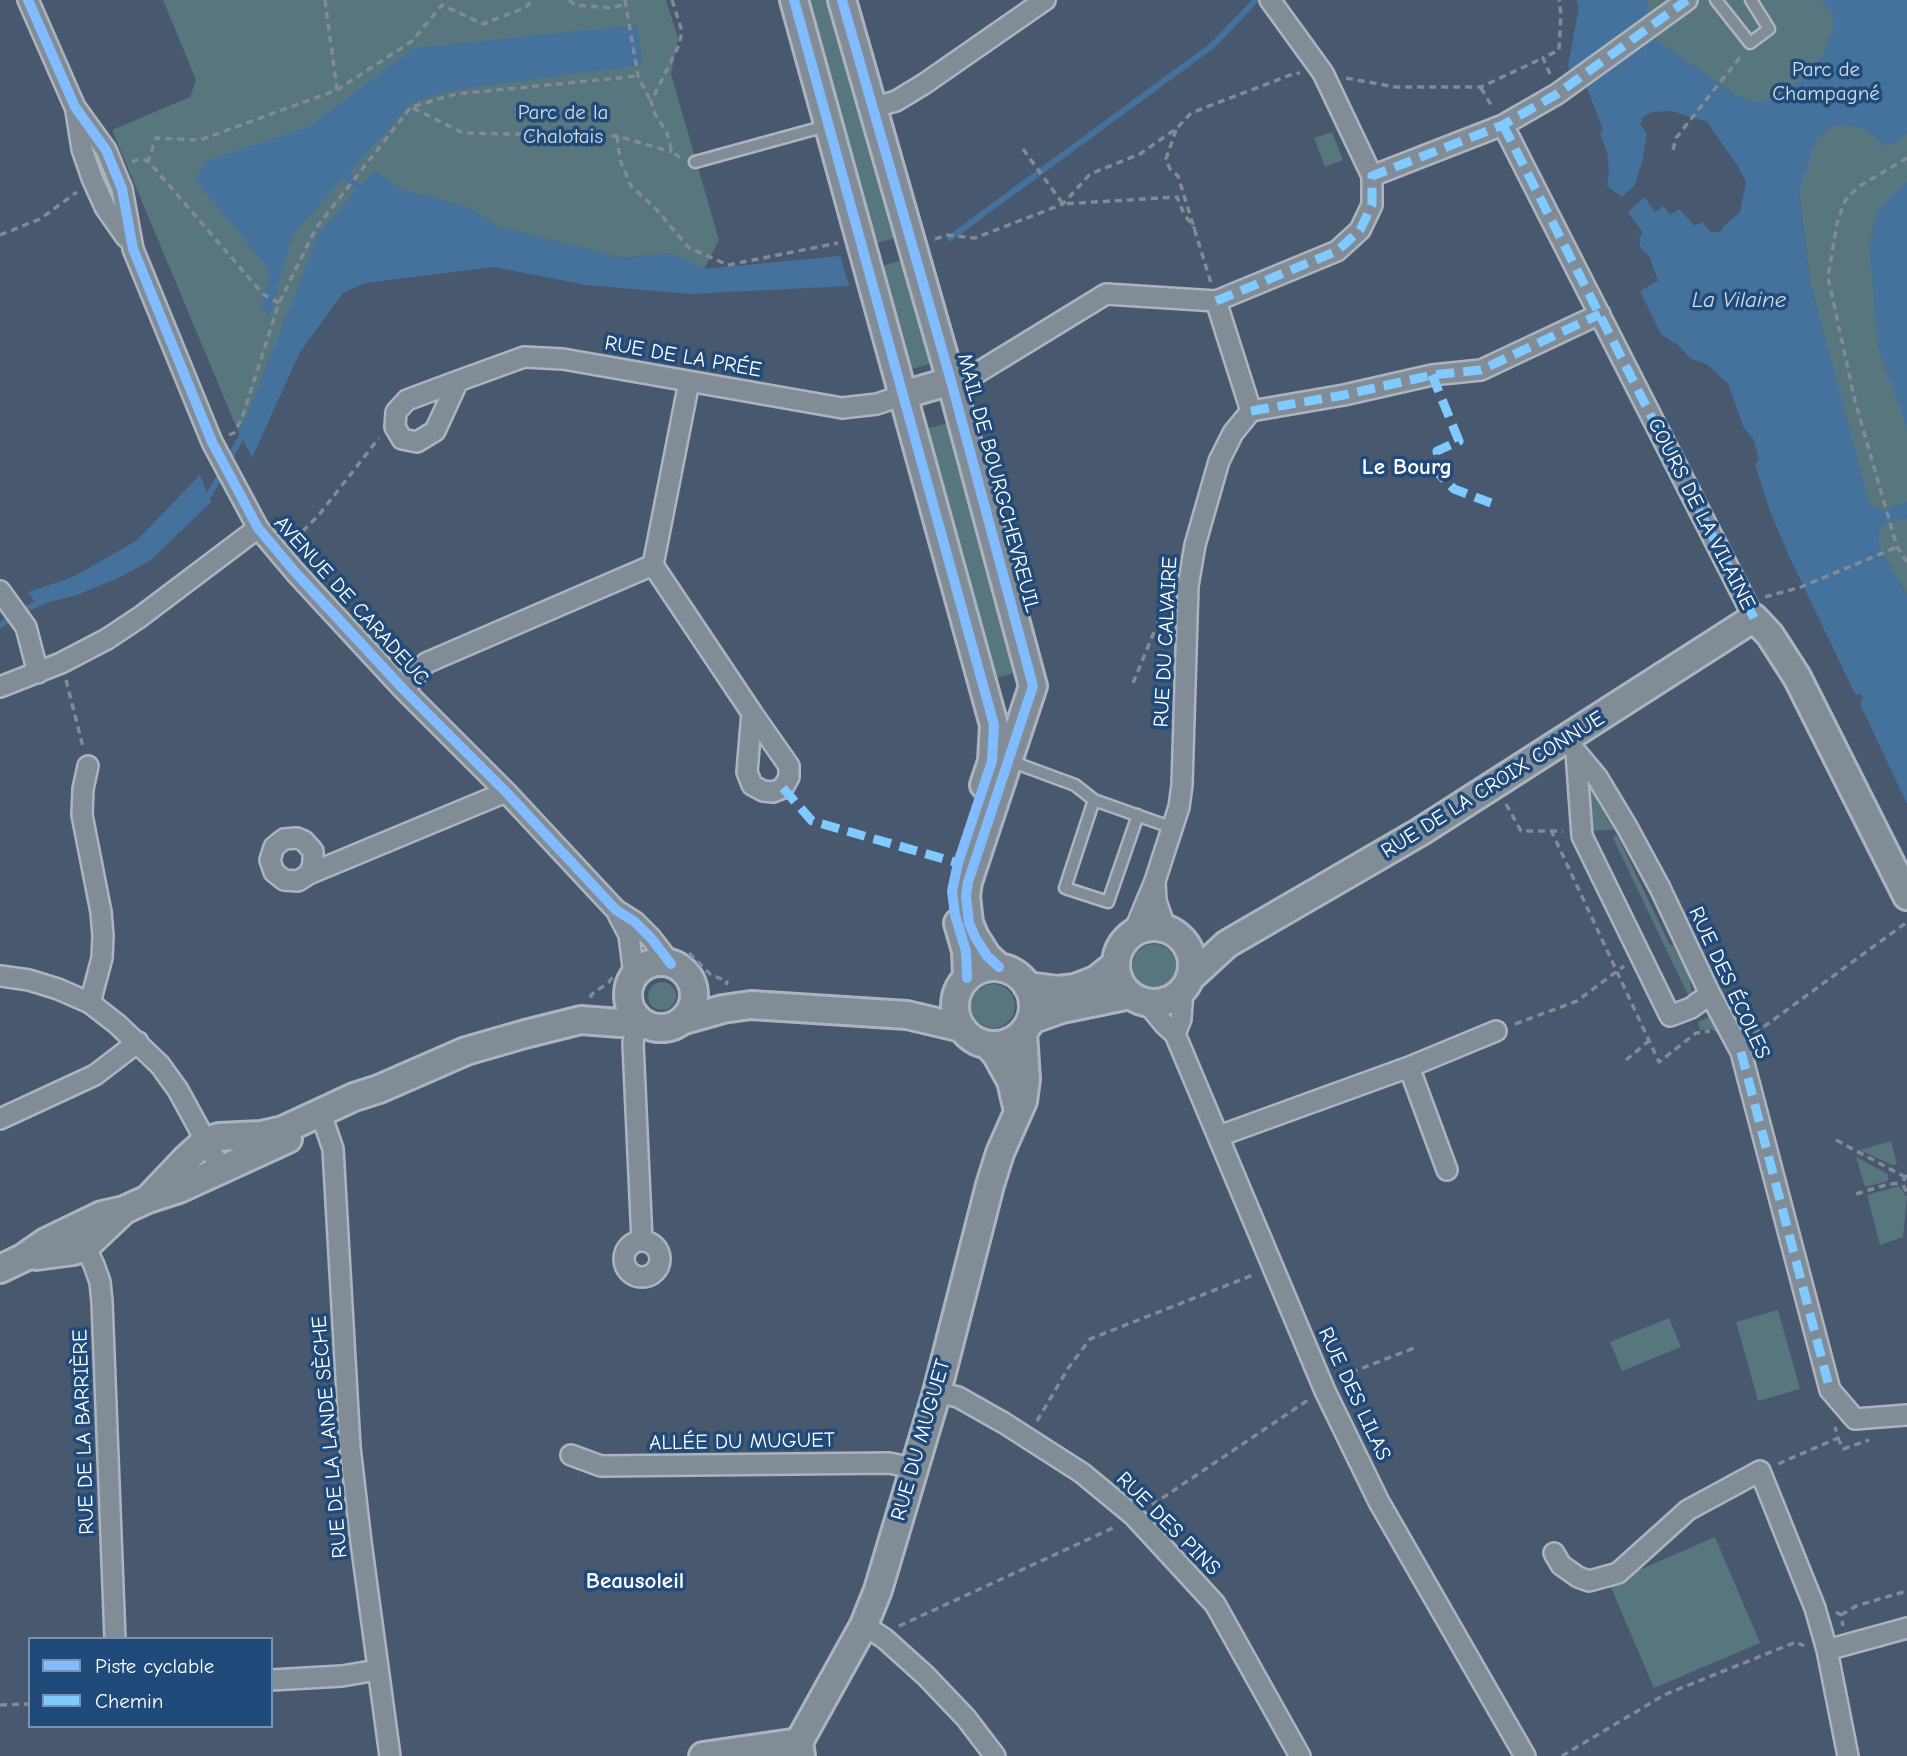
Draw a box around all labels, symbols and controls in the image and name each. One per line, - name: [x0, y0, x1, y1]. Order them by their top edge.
- park label: Parc de Champagné: [1772, 57, 1880, 107]
- park label: Parc de la Chalotais: [518, 100, 608, 150]
- water label: La Vilaine: [1692, 286, 1786, 314]
- street label: RUE DE LA PRÉE: [603, 331, 763, 383]
- street label: MAIL DE BOURGCHEVREUIL: [951, 351, 1045, 615]
- street label: COURS DE LA VILAINE: [1642, 414, 1760, 614]
- district label: Le Bourg: [1362, 453, 1452, 481]
- street label: AVENUE DE CARADEUC: [268, 511, 434, 691]
- street label: RUE DU CALVAIRE: [1149, 556, 1183, 728]
- street label: RUE DE LA CROIX CONNUE: [1377, 706, 1609, 864]
- street label: RUE DES ÉCOLES: [1683, 903, 1775, 1063]
- street label: RUE DE LA LANDE SÈCHE: [307, 1315, 353, 1559]
- street label: RUE DES LILAS: [1312, 1323, 1396, 1465]
- street label: RUE DE LA BARRIÈRE: [68, 1329, 100, 1535]
- street label: RUE DU MUGUET: [886, 1356, 956, 1524]
- street label: ALLÉE DU MUGUET: [649, 1428, 835, 1456]
- street label: RUE DES PINS: [1111, 1467, 1225, 1581]
- district label: Beausoleil: [586, 1567, 684, 1595]
- legend: [28, 1637, 273, 1728]
- text: Piste cyclable: [95, 1654, 214, 1678]
- text: Chemin: [95, 1689, 163, 1713]

